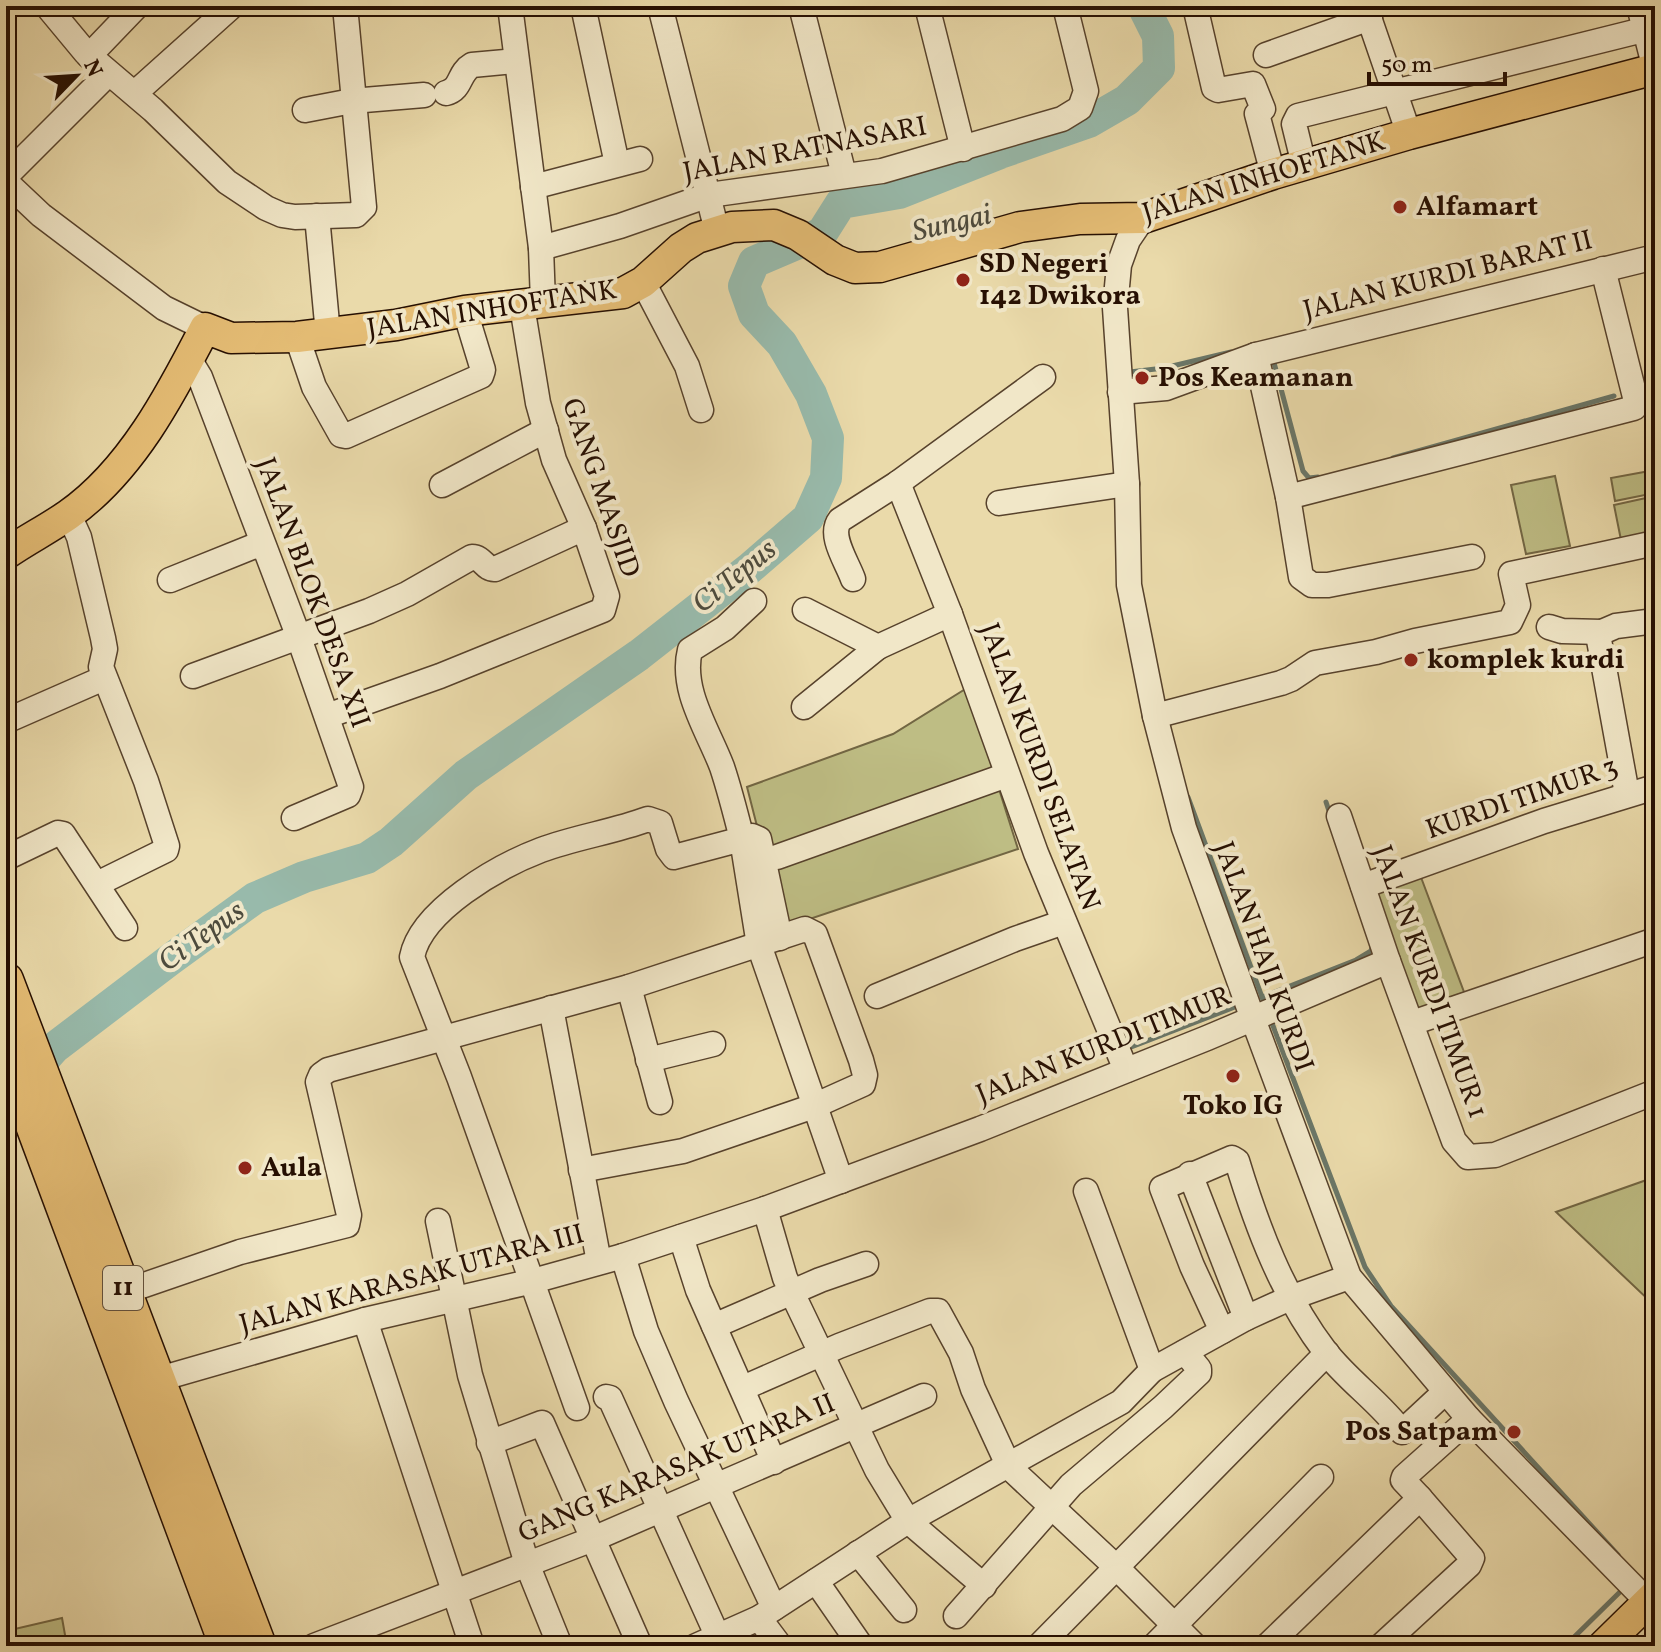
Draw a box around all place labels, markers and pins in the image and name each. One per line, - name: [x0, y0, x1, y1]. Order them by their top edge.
- place label: Alfamart: [1416, 188, 1538, 227]
- marker: Alfamart: [1391, 198, 1409, 216]
- place label: SD Negeri 142 Dwikora: [979, 245, 1141, 316]
- marker: SD Negeri 142 Dwikora: [954, 271, 972, 289]
- place label: Pos Keamanan: [1158, 359, 1353, 398]
- marker: Pos Keamanan: [1133, 369, 1151, 387]
- place label: komplek kurdi: [1427, 641, 1625, 680]
- marker: komplek kurdi: [1402, 651, 1420, 669]
- marker: Toko IG: [1224, 1067, 1242, 1085]
- place label: Toko IG: [1183, 1087, 1283, 1126]
- place label: Aula: [261, 1149, 322, 1188]
- marker: Aula: [236, 1159, 254, 1177]
- place label: Pos Satpam: [1345, 1413, 1498, 1452]
- marker: Pos Satpam: [1505, 1423, 1523, 1441]

